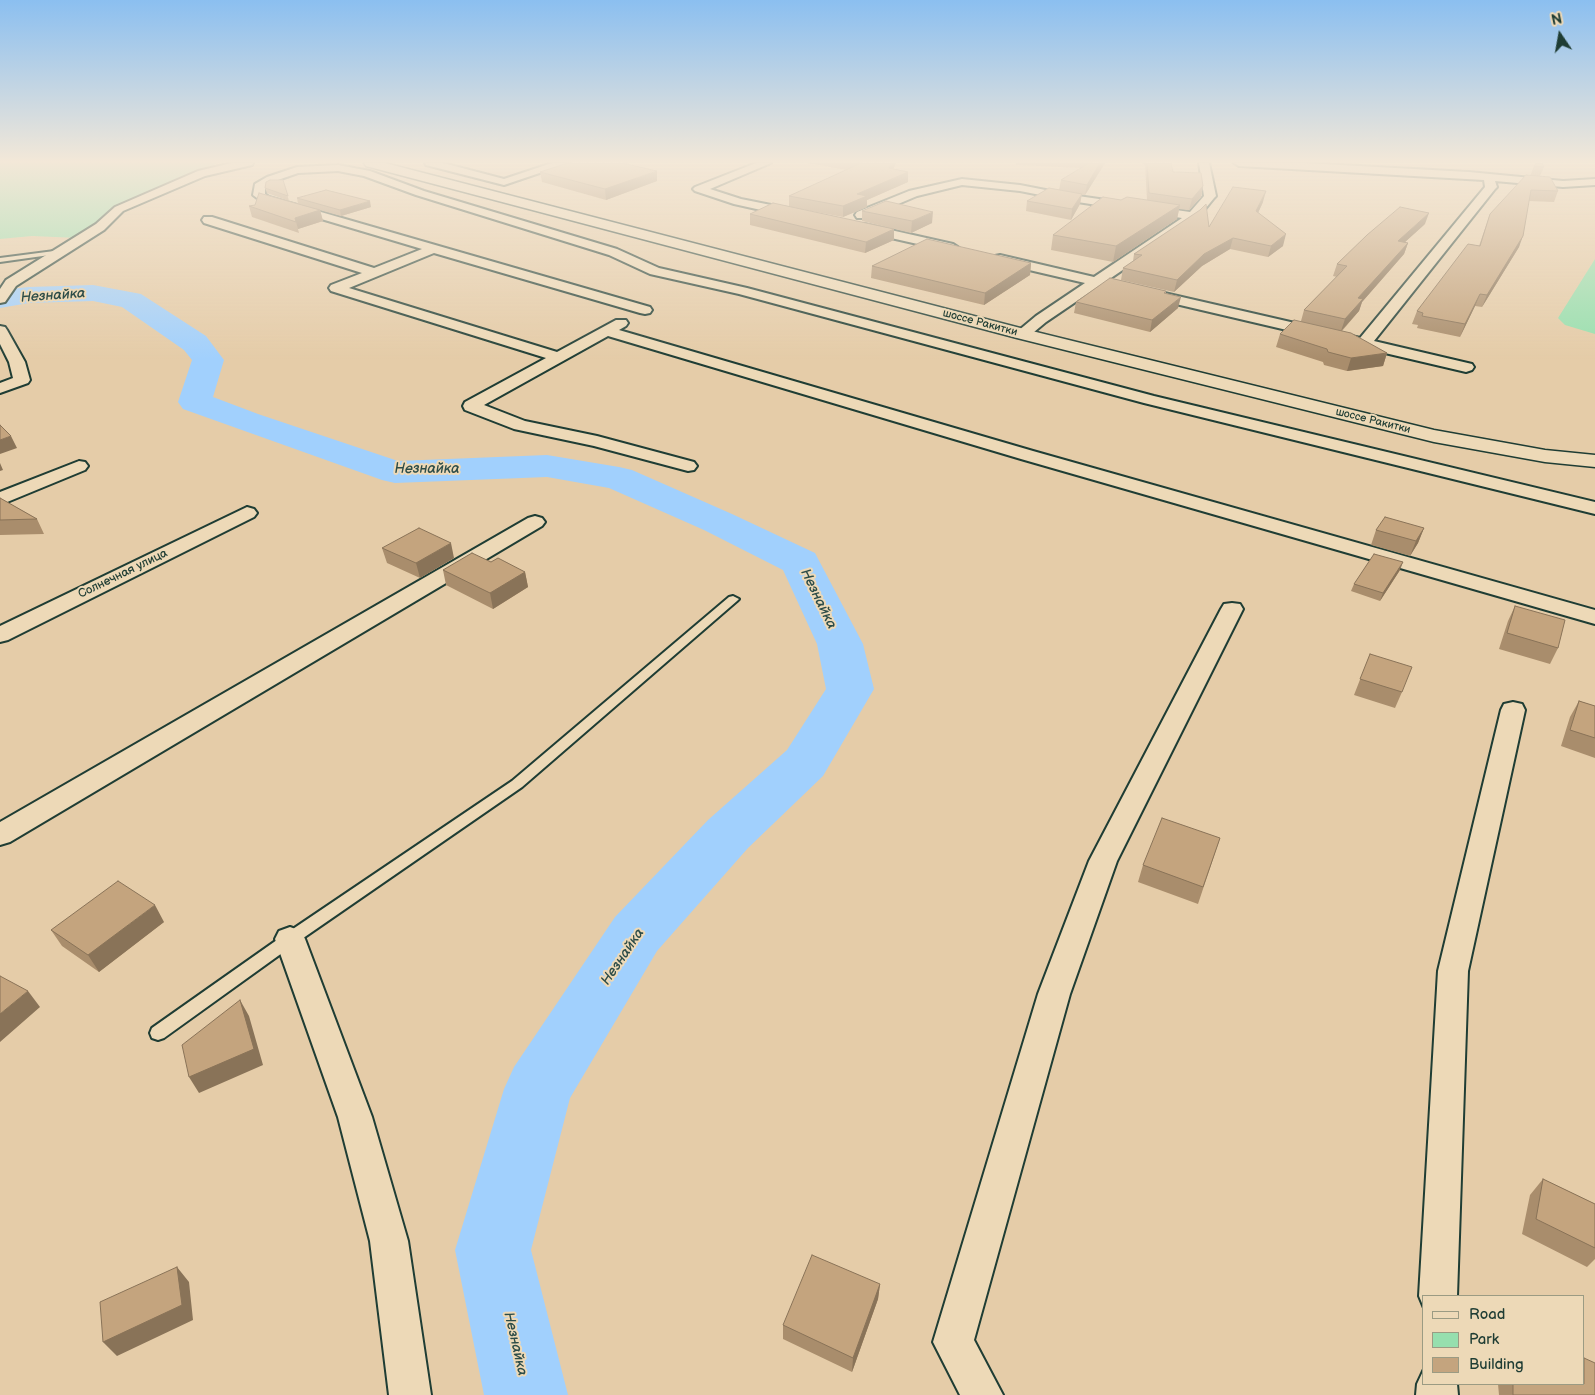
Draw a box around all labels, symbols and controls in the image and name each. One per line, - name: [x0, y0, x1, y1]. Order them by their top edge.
- north arrow: [1535, 10, 1585, 60]
- text: N: [1550, 10, 1564, 29]
- water label: Незнайка: [20, 285, 86, 307]
- street label: шоссе Ракитки: [941, 307, 1019, 339]
- street label: шоссе Ракитки: [1334, 405, 1412, 437]
- water label: Незнайка: [395, 461, 459, 477]
- street label: Солнечная улица: [76, 546, 170, 602]
- water label: Незнайка: [796, 566, 840, 632]
- water label: Незнайка: [598, 925, 648, 989]
- legend: [1422, 1295, 1585, 1385]
- text: Road: [1469, 1305, 1505, 1324]
- water label: Незнайка: [500, 1311, 530, 1377]
- text: Park: [1469, 1330, 1499, 1349]
- text: Building: [1469, 1355, 1524, 1374]

